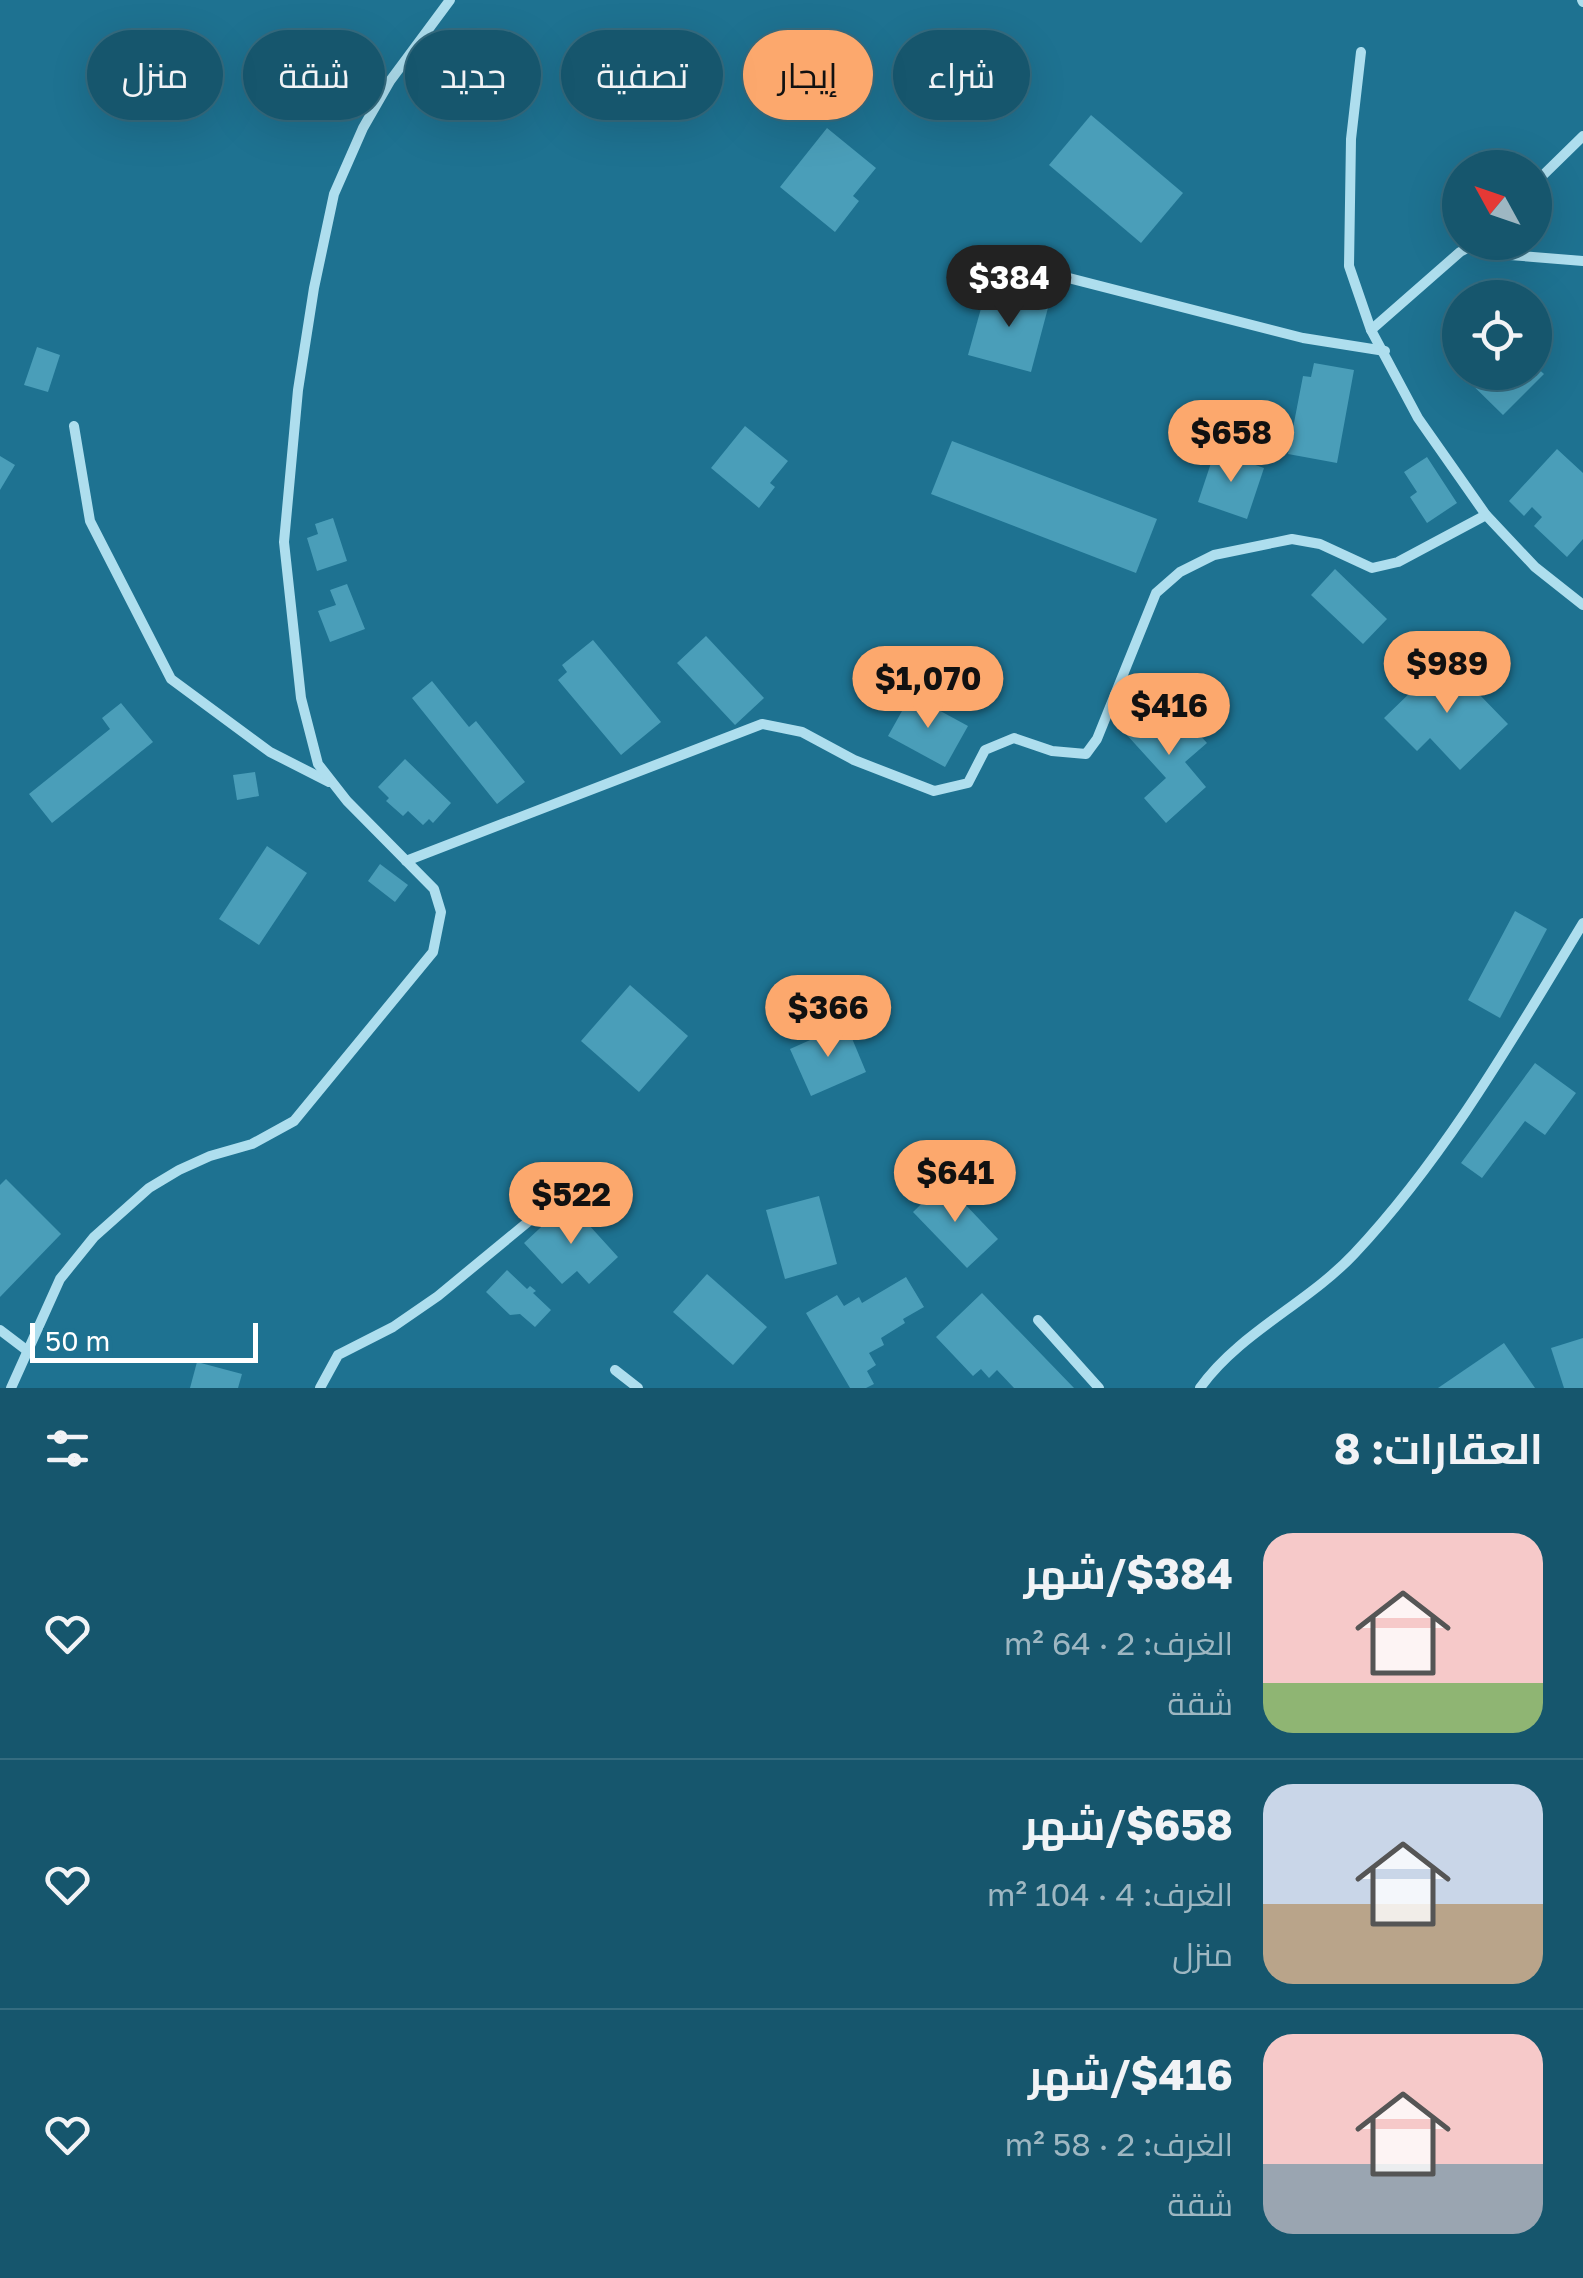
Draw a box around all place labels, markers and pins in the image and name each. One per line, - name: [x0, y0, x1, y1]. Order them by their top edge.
- pin: $384: [950, 245, 1068, 330]
- pin: $658: [1172, 400, 1290, 485]
- pin: $989: [1388, 631, 1506, 716]
- pin: $1,070: [847, 646, 1009, 731]
- pin: $416: [1110, 673, 1228, 758]
- pin: $366: [769, 975, 887, 1060]
- pin: $641: [896, 1140, 1014, 1225]
- pin: $522: [512, 1162, 630, 1247]

